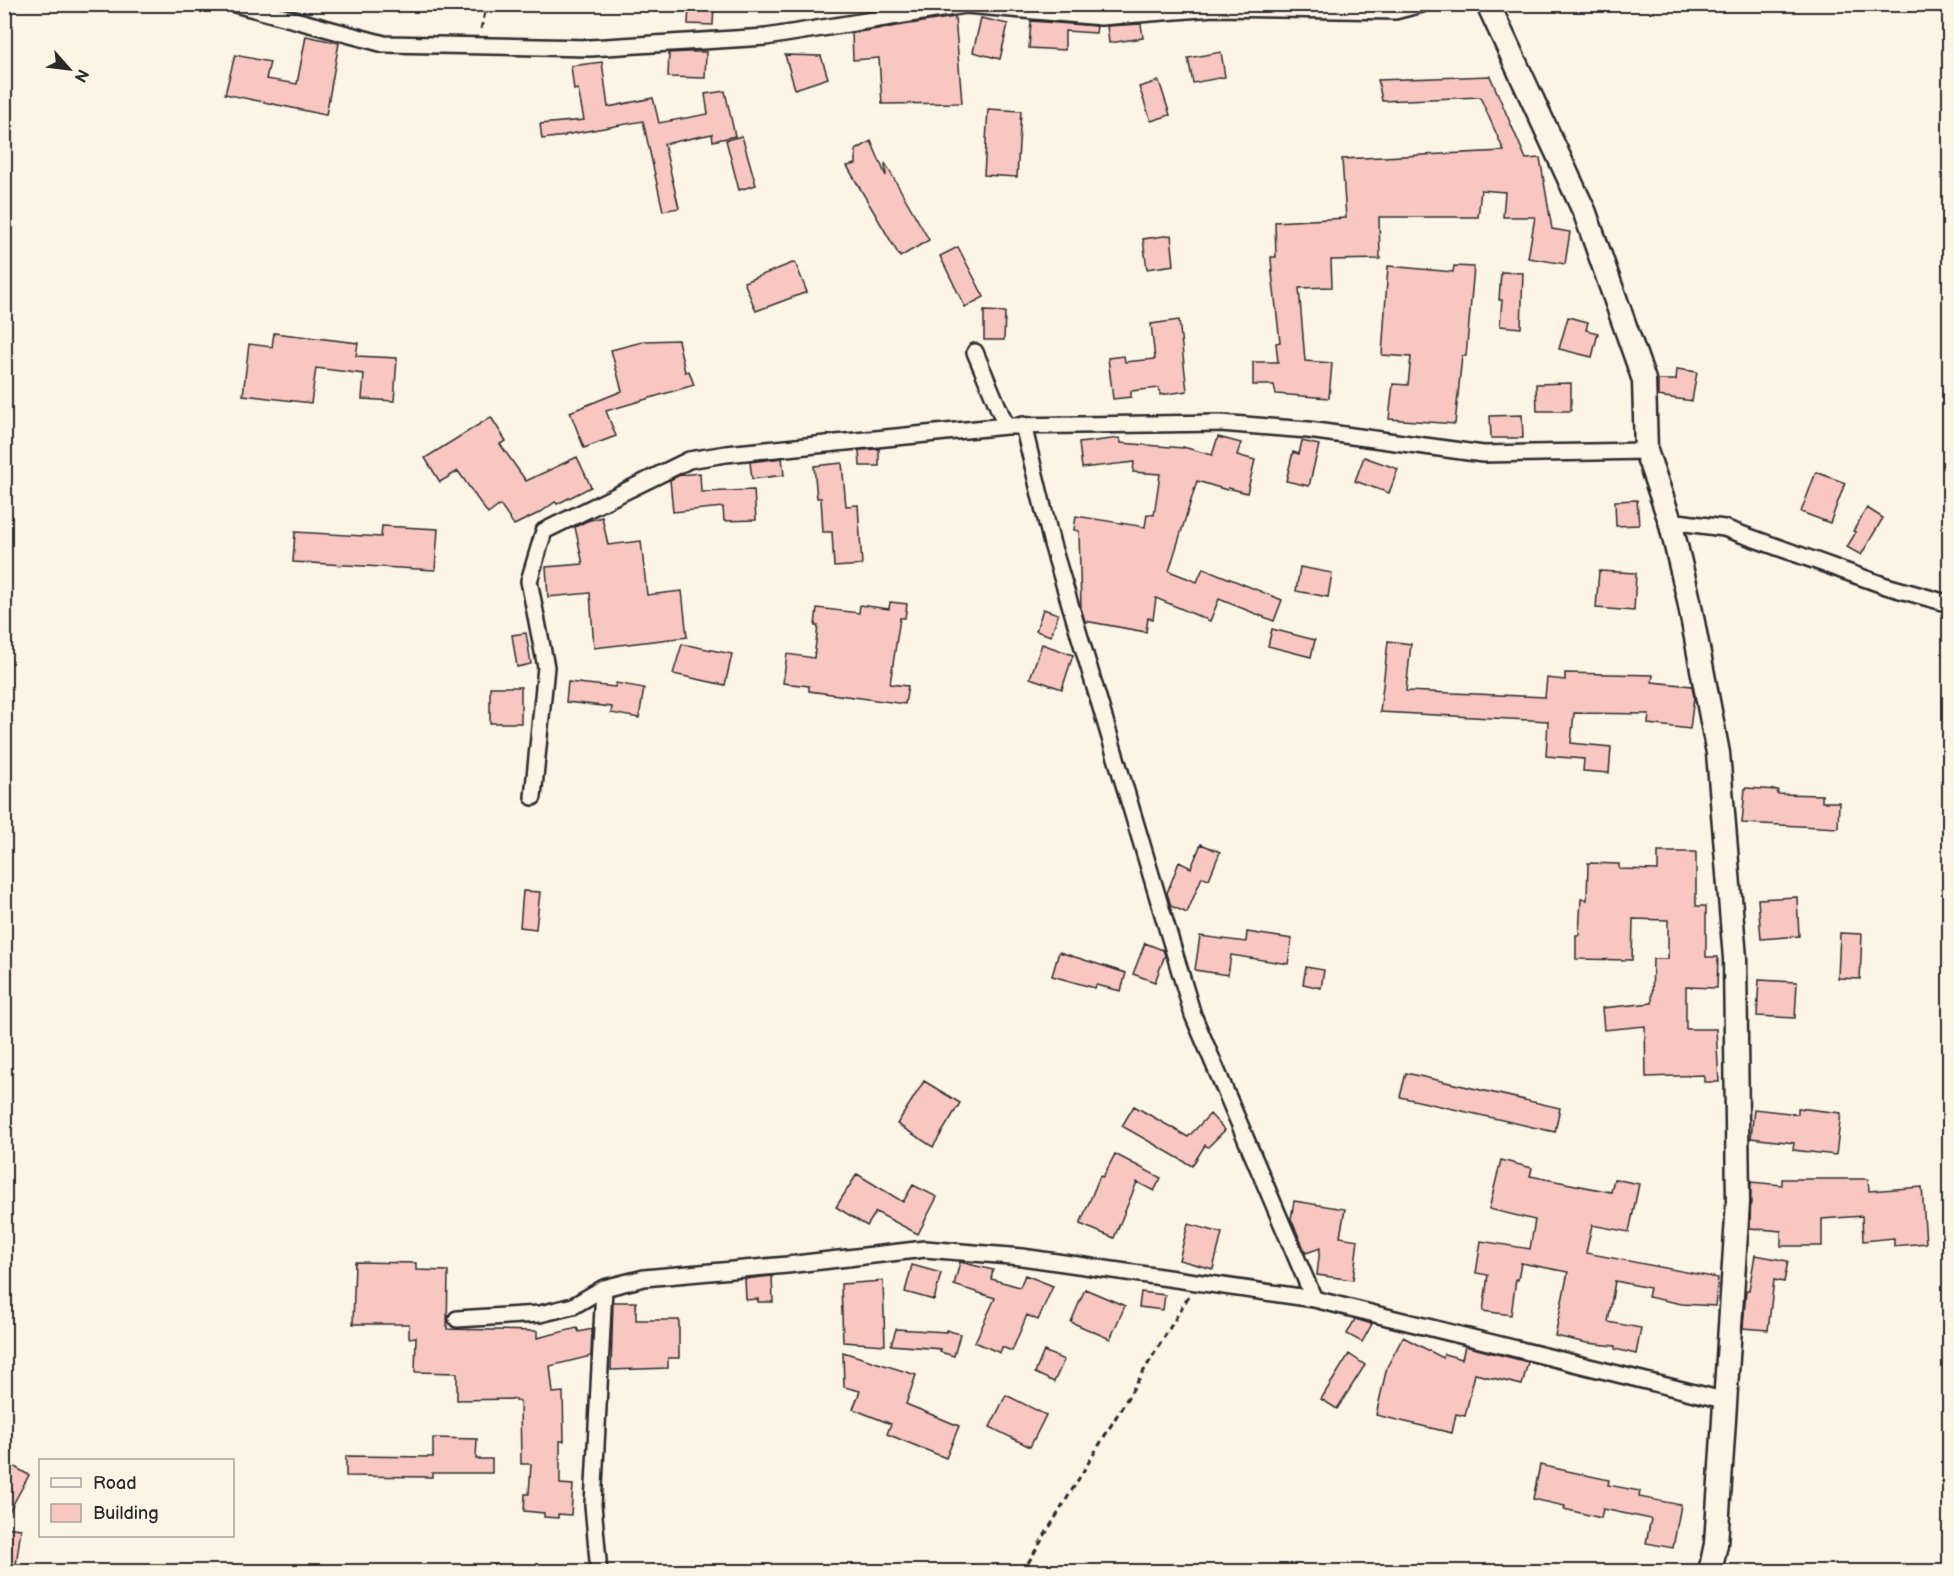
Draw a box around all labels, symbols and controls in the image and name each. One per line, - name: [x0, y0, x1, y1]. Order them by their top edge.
- north arrow: [39, 39, 99, 99]
- text: N: [70, 66, 92, 85]
- legend: [39, 1459, 234, 1537]
- text: Road: [93, 1473, 137, 1494]
- text: Building: [93, 1503, 159, 1524]

